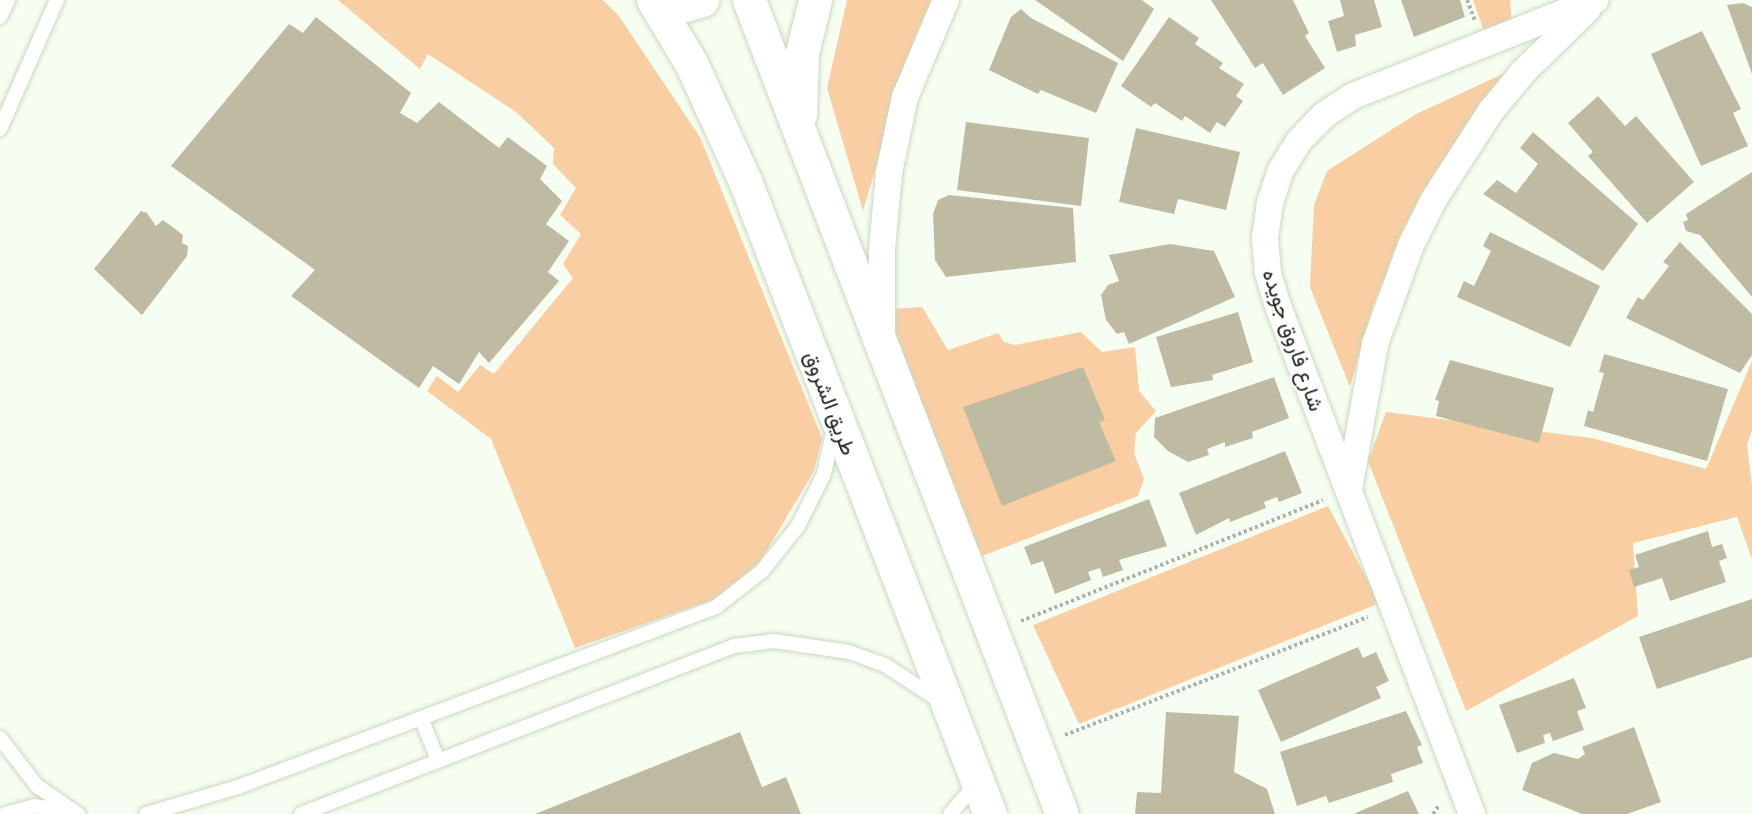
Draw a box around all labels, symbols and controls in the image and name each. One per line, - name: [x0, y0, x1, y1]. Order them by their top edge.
- street label: شارع فاروق جويده: [1258, 266, 1330, 414]
- street label: طريق الشروق: [800, 347, 862, 459]

